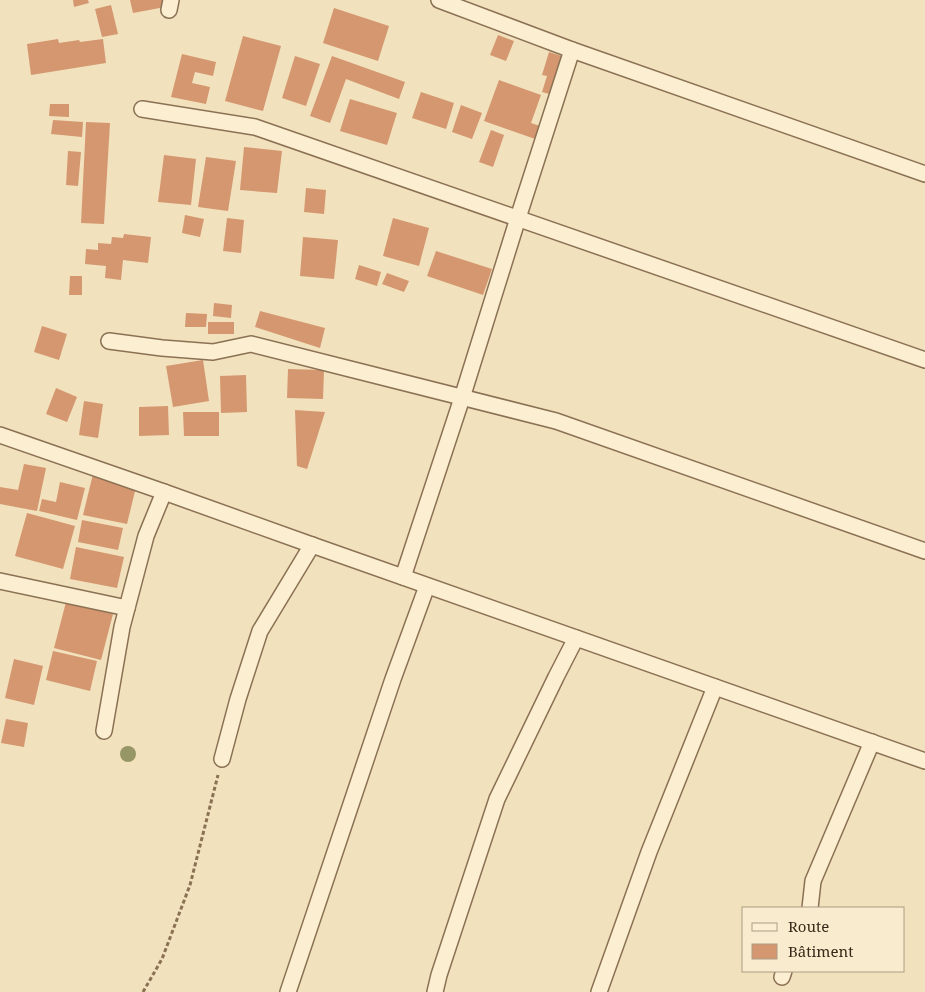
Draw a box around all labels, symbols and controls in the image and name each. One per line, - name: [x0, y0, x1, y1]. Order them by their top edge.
- legend: [742, 907, 905, 972]
- text: Route: [788, 916, 829, 936]
- text: Bâtiment: [788, 941, 854, 961]

